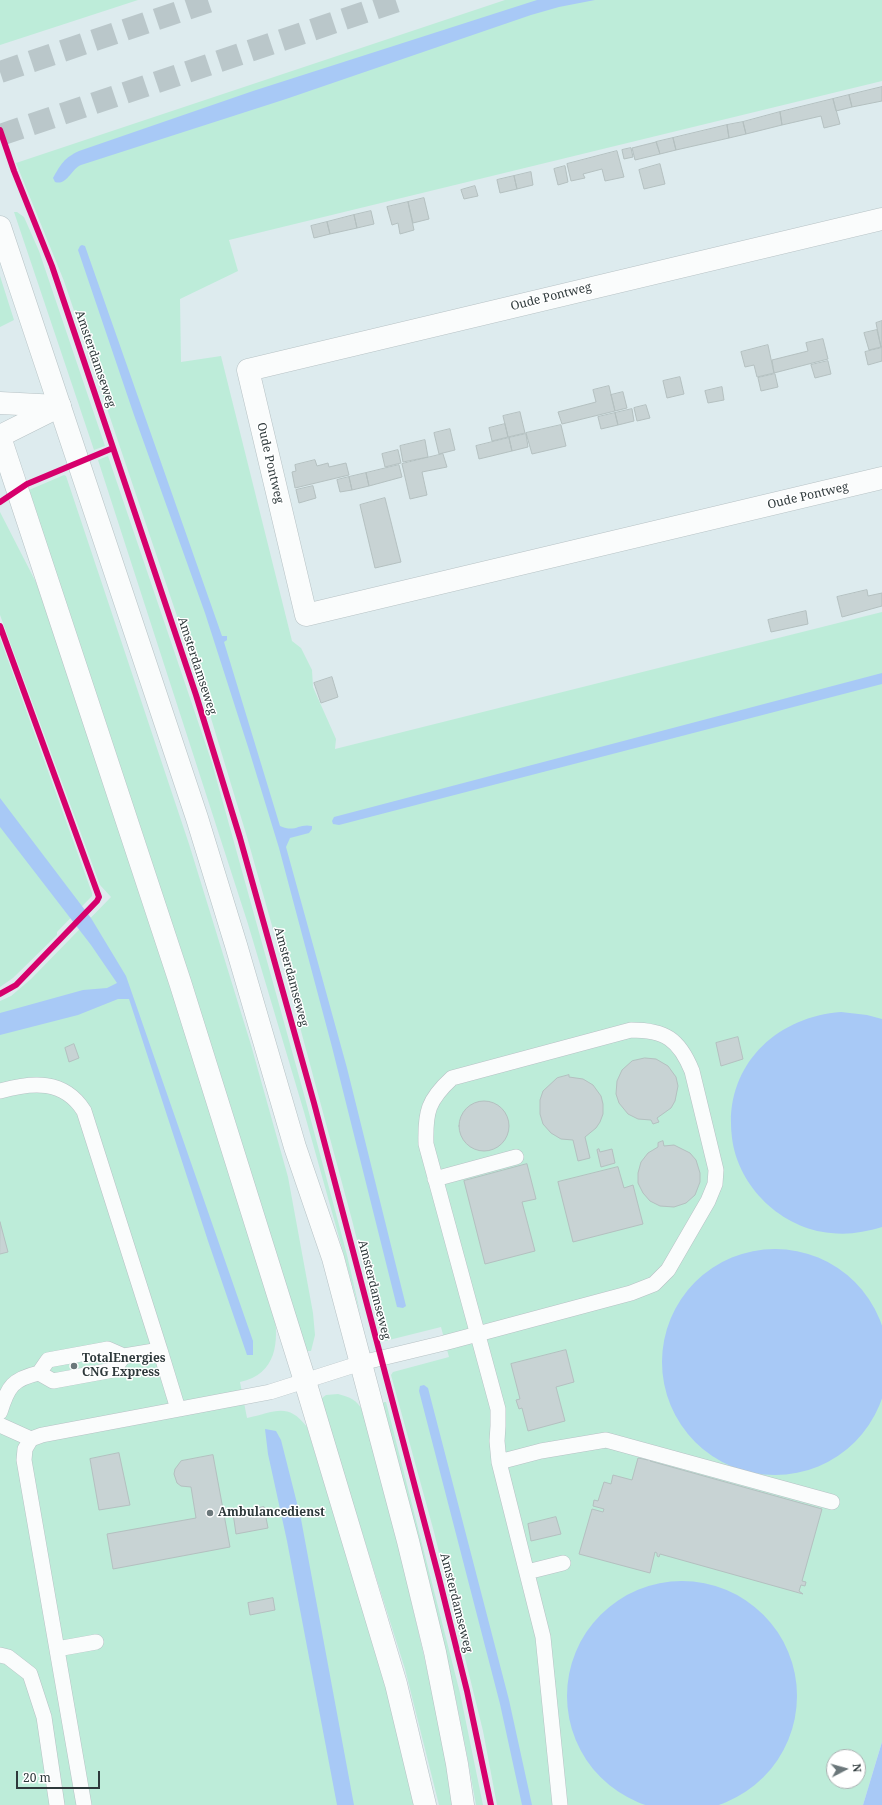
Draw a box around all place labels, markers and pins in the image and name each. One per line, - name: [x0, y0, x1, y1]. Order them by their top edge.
- place label: TotalEnergies CNG Express: [82, 1352, 166, 1380]
- marker: TotalEnergies CNG Express: [69, 1361, 79, 1371]
- place label: Ambulancedienst: [218, 1506, 325, 1520]
- marker: Ambulancedienst: [205, 1508, 215, 1518]

